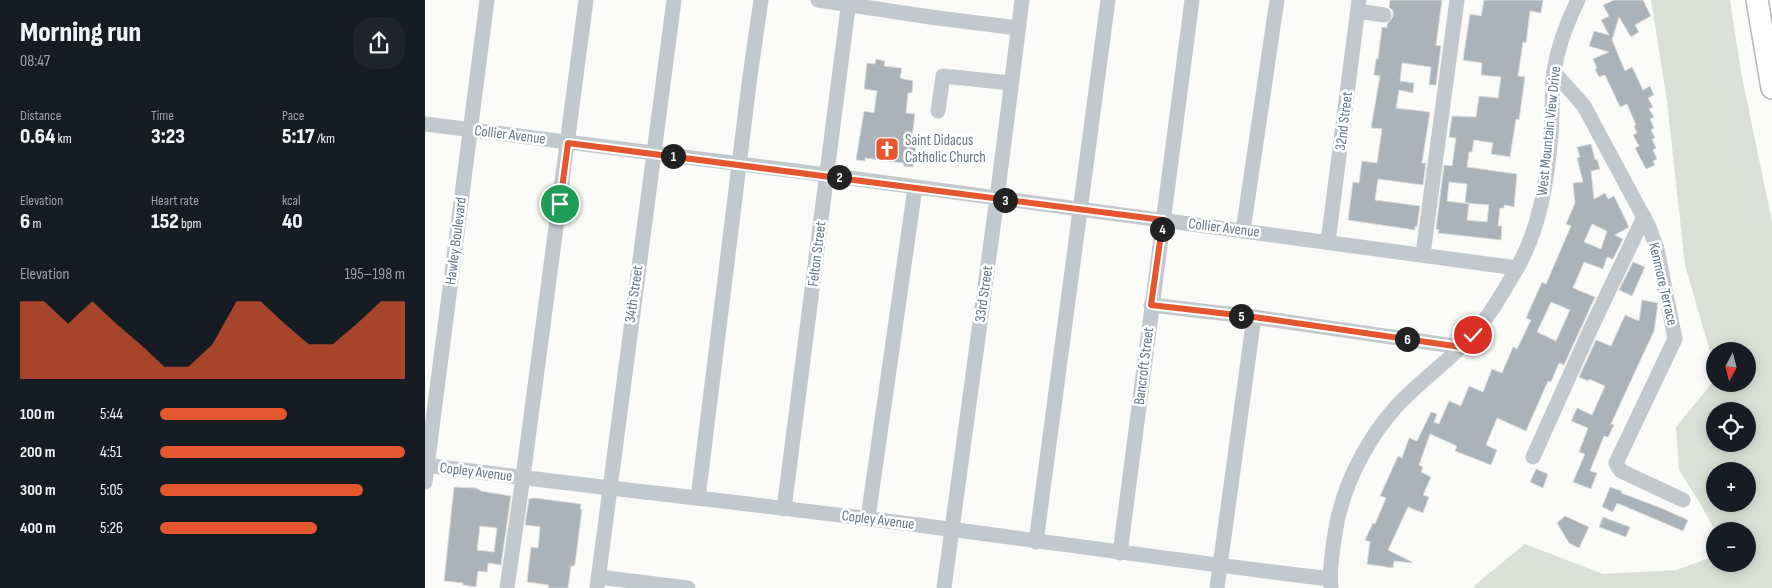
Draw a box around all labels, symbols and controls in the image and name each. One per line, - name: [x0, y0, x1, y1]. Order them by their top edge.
- text: Morning run: [20, 16, 141, 49]
- button: share: [353, 17, 405, 69]
- text: 08:47: [20, 52, 50, 71]
- street label: West Mountain View Drive: [1533, 65, 1565, 197]
- street label: 32nd Street: [1331, 90, 1357, 152]
- text: Distance: [20, 107, 61, 124]
- text: Time: [151, 107, 174, 124]
- text: Pace: [282, 107, 304, 124]
- street label: Collier Avenue: [473, 121, 547, 149]
- text: 0.64: [20, 124, 55, 149]
- text: 3:23: [151, 124, 185, 149]
- text: 5:17: [282, 124, 315, 149]
- text: km: [55, 130, 72, 147]
- text: /km: [315, 130, 335, 147]
- place label: Saint Didacus Catholic Church: [905, 131, 986, 167]
- church icon: Saint Didacus Catholic Church: [874, 136, 900, 162]
- pin: 1: [661, 144, 685, 168]
- text: 1: [671, 148, 676, 165]
- pin: 2: [827, 164, 851, 190]
- text: 2: [836, 169, 843, 186]
- pin: [539, 183, 581, 225]
- pin: 3: [993, 188, 1017, 212]
- icon: arrive: [546, 190, 574, 218]
- text: Elevation: [20, 192, 63, 209]
- text: Heart rate: [151, 192, 199, 209]
- text: kcal: [282, 192, 301, 209]
- text: 3: [1002, 192, 1009, 209]
- street label: Hawley Boulevard: [441, 196, 471, 286]
- text: 6: [20, 209, 30, 234]
- text: 152: [151, 209, 179, 234]
- text: 40: [282, 209, 303, 234]
- street label: Collier Avenue: [1187, 214, 1261, 242]
- text: m: [30, 215, 41, 232]
- text: bpm: [179, 215, 201, 232]
- pin: 4: [1149, 216, 1175, 242]
- street label: Felton Street: [804, 220, 830, 288]
- text: 4: [1159, 221, 1166, 238]
- street label: Kenmore Terrace: [1644, 241, 1682, 327]
- street label: 34th Street: [621, 264, 647, 324]
- street label: 33rd Street: [971, 264, 997, 324]
- text: Elevation: [20, 265, 69, 284]
- text: 195–198 m: [344, 265, 405, 284]
- pin: 5: [1229, 304, 1253, 328]
- text: 5: [1238, 308, 1245, 325]
- pin: [1452, 314, 1494, 356]
- icon: check: [1459, 321, 1487, 349]
- street label: Bancroft Street: [1130, 326, 1158, 406]
- pin: 6: [1395, 326, 1419, 352]
- text: 6: [1404, 331, 1411, 348]
- north arrow: [1706, 342, 1756, 392]
- map controls: [1706, 342, 1756, 572]
- button: locate: [1706, 402, 1756, 452]
- text: 100 m: [20, 405, 55, 424]
- text: 5:44: [100, 405, 123, 424]
- text: 200 m: [20, 443, 55, 462]
- text: 4:51: [100, 443, 122, 462]
- street label: Copley Avenue: [439, 458, 513, 486]
- button: +: [1706, 462, 1756, 512]
- text: 300 m: [20, 481, 56, 500]
- text: 5:05: [100, 481, 123, 500]
- street label: Copley Avenue: [841, 506, 915, 534]
- text: 400 m: [20, 519, 56, 538]
- text: 5:26: [100, 519, 123, 538]
- button: −: [1706, 522, 1756, 572]

